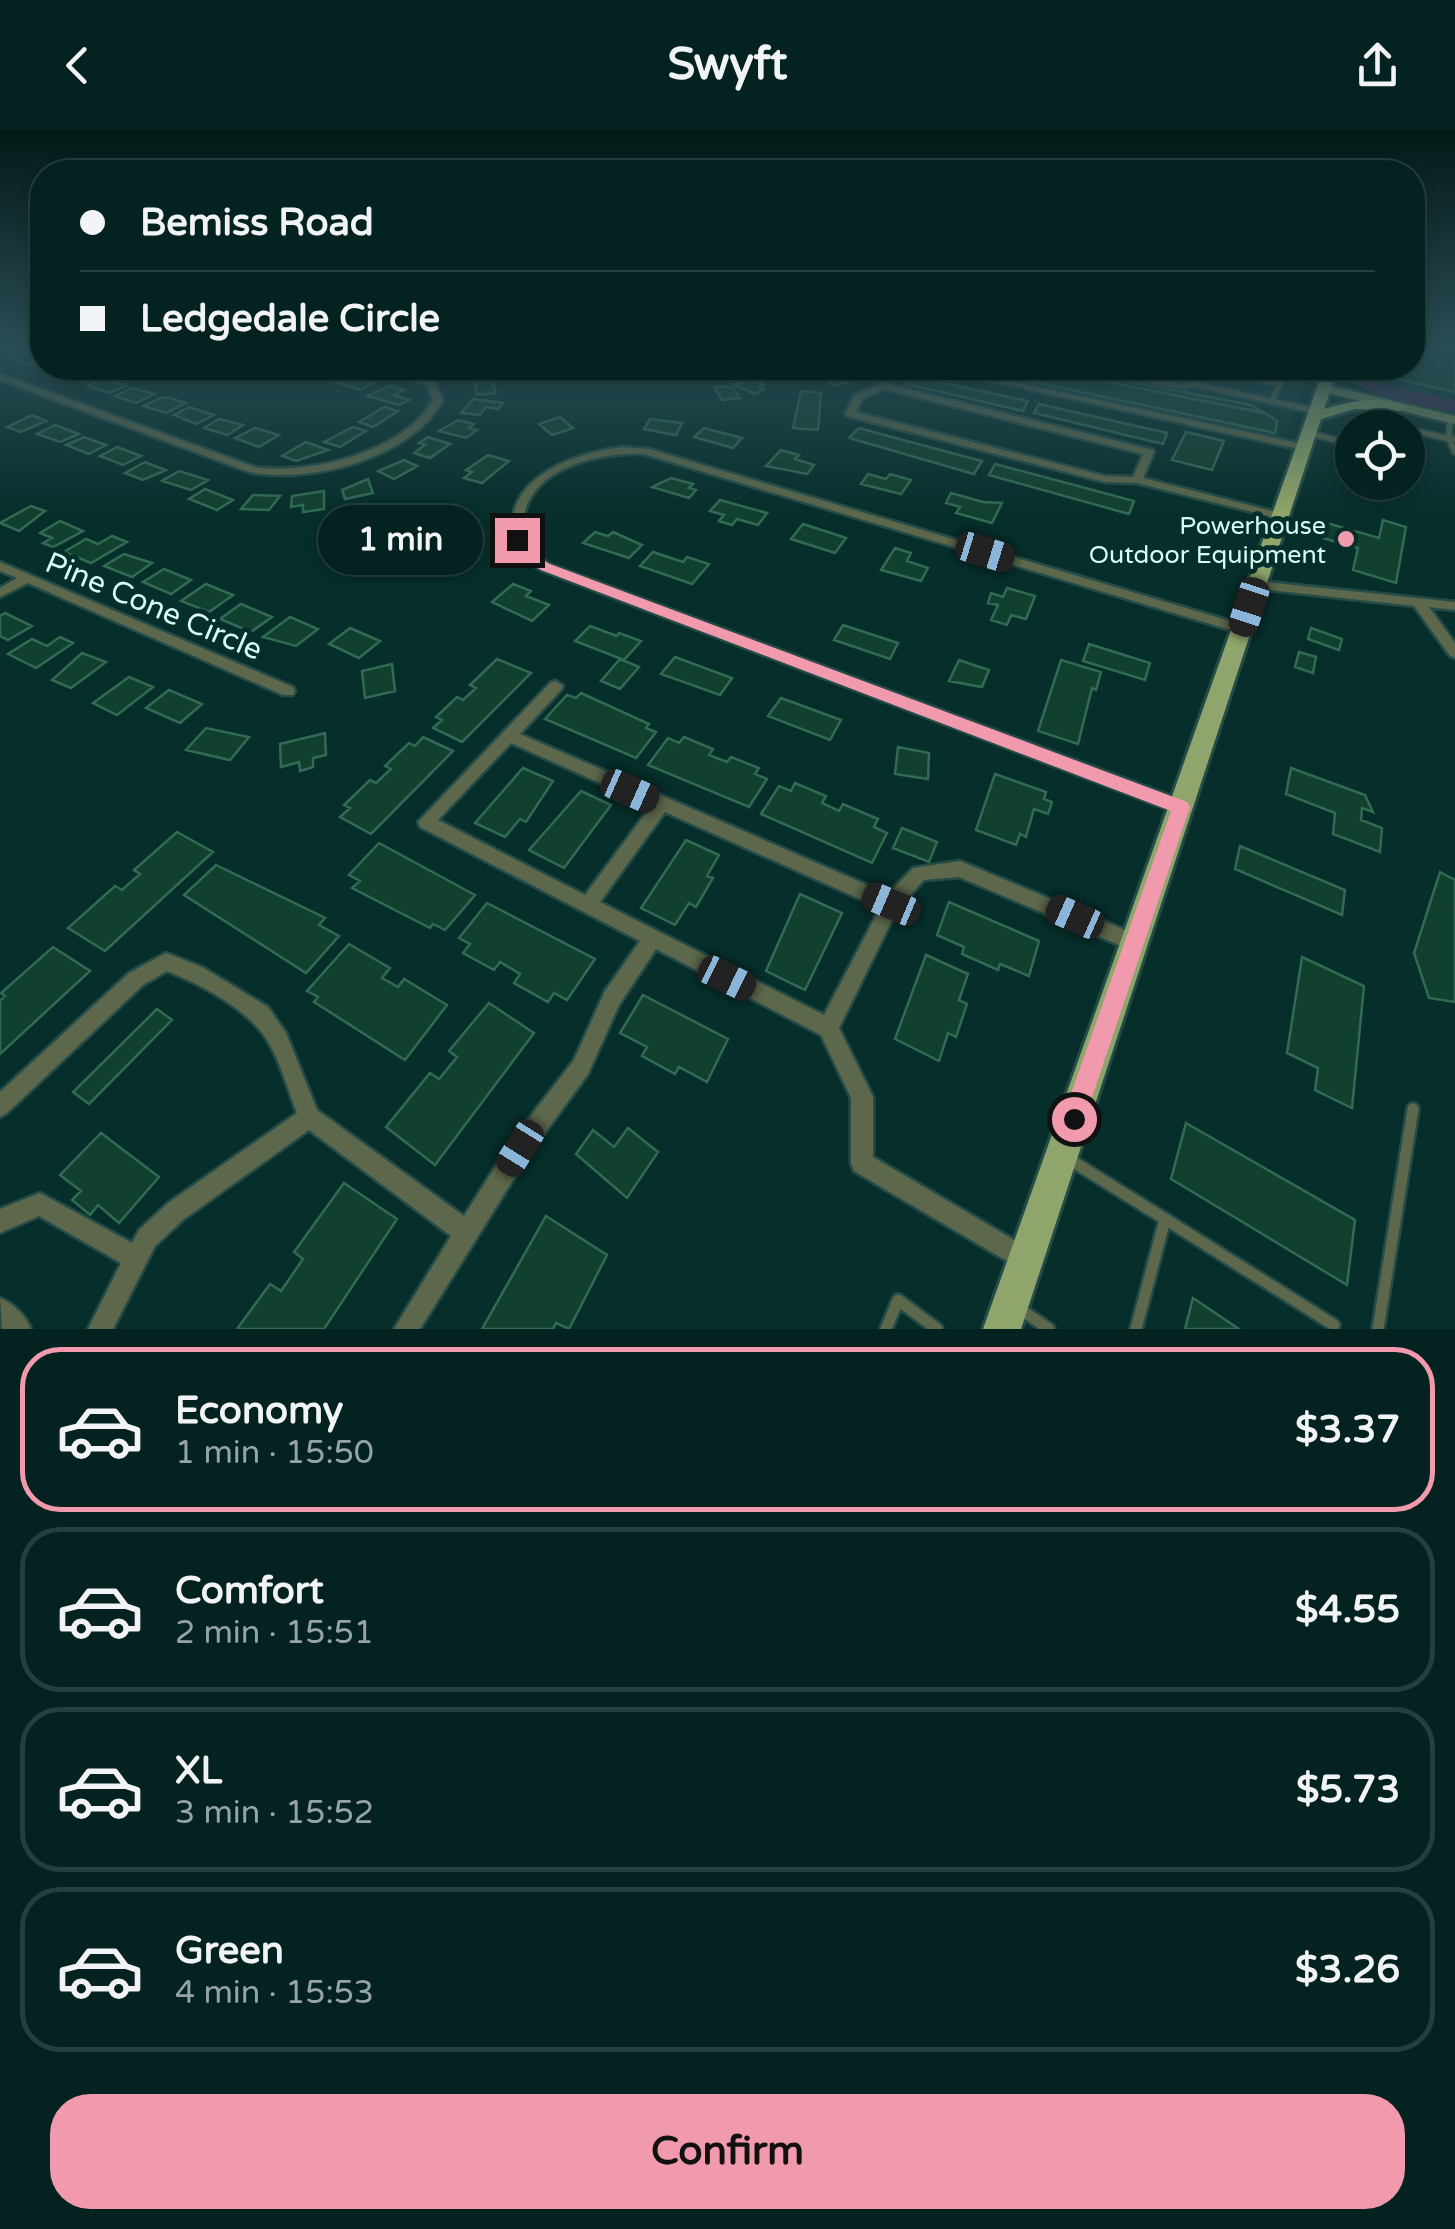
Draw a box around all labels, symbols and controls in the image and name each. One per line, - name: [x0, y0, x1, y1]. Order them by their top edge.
- icon: back: [50, 38, 105, 93]
- text: Swyft: [667, 38, 788, 92]
- icon: share: [1350, 38, 1405, 93]
- text: Bemiss Road: [140, 200, 374, 246]
- text: Ledgedale Circle: [140, 296, 440, 342]
- map controls: [1335, 410, 1425, 500]
- button: locate: [1335, 410, 1425, 500]
- callout: 1 min: [317, 505, 482, 575]
- place label: Powerhouse Outdoor Equipment: [1089, 511, 1326, 570]
- route end: [495, 518, 540, 563]
- text: 1 min: [358, 521, 443, 559]
- marker: Powerhouse Outdoor Equipment: [1335, 528, 1357, 550]
- car: [952, 529, 1018, 575]
- street label: Pine Cone Circle: [40, 544, 268, 669]
- car: [1225, 574, 1273, 640]
- car: [596, 765, 664, 817]
- car: [858, 878, 924, 930]
- car: [1041, 891, 1109, 943]
- car: [693, 951, 761, 1005]
- route start: [1052, 1097, 1097, 1142]
- car: [491, 1115, 549, 1181]
- icon: car: [55, 1385, 145, 1475]
- text: Economy: [175, 1388, 343, 1434]
- text: $3.37: [1295, 1407, 1400, 1453]
- text: 1 min · 15:50: [175, 1434, 374, 1472]
- icon: car: [55, 1565, 145, 1655]
- text: Comfort: [175, 1568, 324, 1614]
- text: $4.55: [1295, 1587, 1400, 1633]
- text: 2 min · 15:51: [175, 1614, 374, 1652]
- icon: car: [55, 1745, 145, 1835]
- text: XL: [175, 1748, 222, 1794]
- text: $5.73: [1296, 1767, 1400, 1813]
- text: 3 min · 15:52: [175, 1794, 374, 1832]
- icon: car: [55, 1925, 145, 2015]
- text: Green: [175, 1928, 284, 1974]
- text: $3.26: [1295, 1947, 1400, 1993]
- text: 4 min · 15:53: [175, 1974, 374, 2012]
- button: Confirm: [50, 2094, 1405, 2209]

